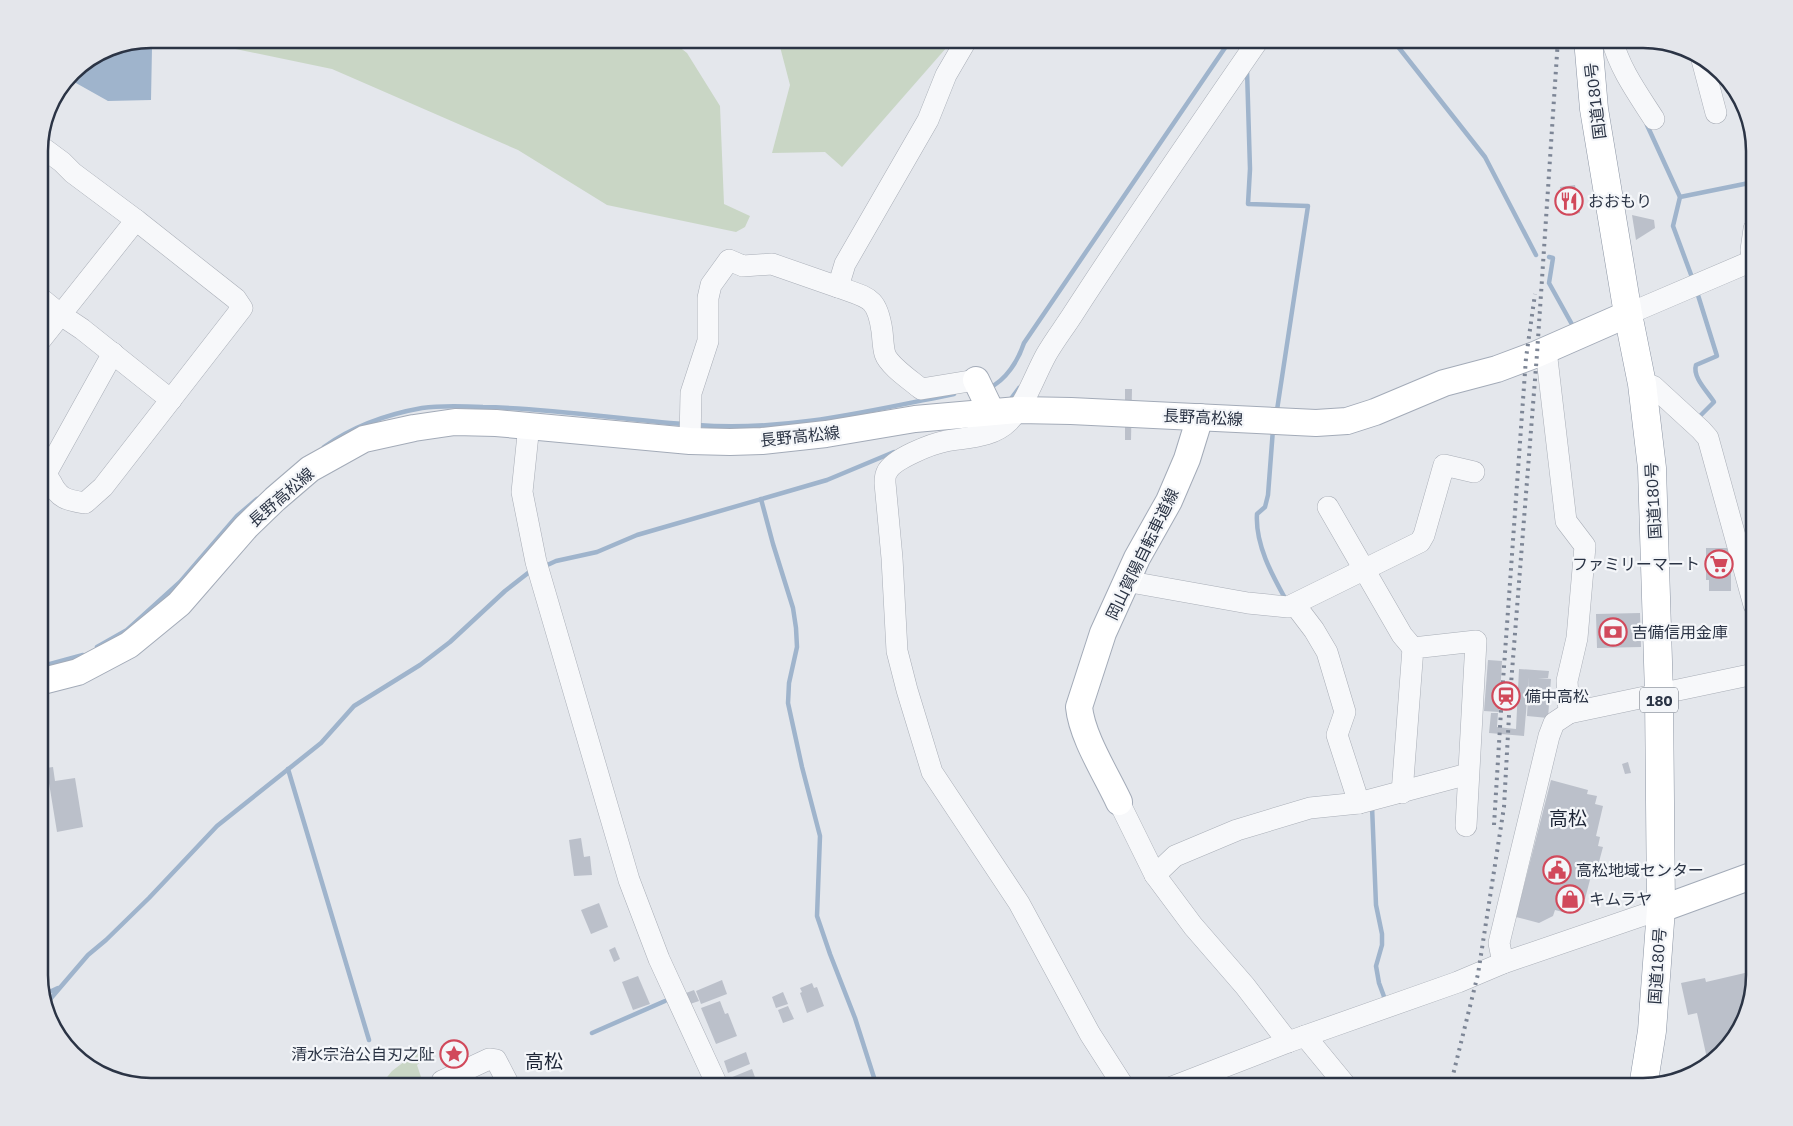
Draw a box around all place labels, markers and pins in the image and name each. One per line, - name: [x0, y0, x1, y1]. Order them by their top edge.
- restaurant icon: おおもり: [1554, 186, 1584, 216]
- place label: おおもり: [1588, 191, 1652, 211]
- supermarket icon: ファミリーマート: [1704, 549, 1734, 579]
- place label: ファミリーマート: [1572, 554, 1700, 574]
- bank icon: 吉備信用金庫: [1598, 617, 1628, 647]
- place label: 吉備信用金庫: [1632, 622, 1728, 642]
- station icon: 備中高松: [1491, 681, 1521, 711]
- place label: 備中高松: [1525, 686, 1589, 706]
- public building icon: 高松地域センター: [1542, 855, 1572, 885]
- place label: 高松地域センター: [1576, 860, 1704, 880]
- shop icon: キムラヤ: [1555, 884, 1585, 914]
- place label: キムラヤ: [1589, 889, 1652, 909]
- place icon: 清水宗治公自刃之阯: [439, 1039, 469, 1069]
- place label: 清水宗治公自刃之阯: [291, 1044, 435, 1064]

